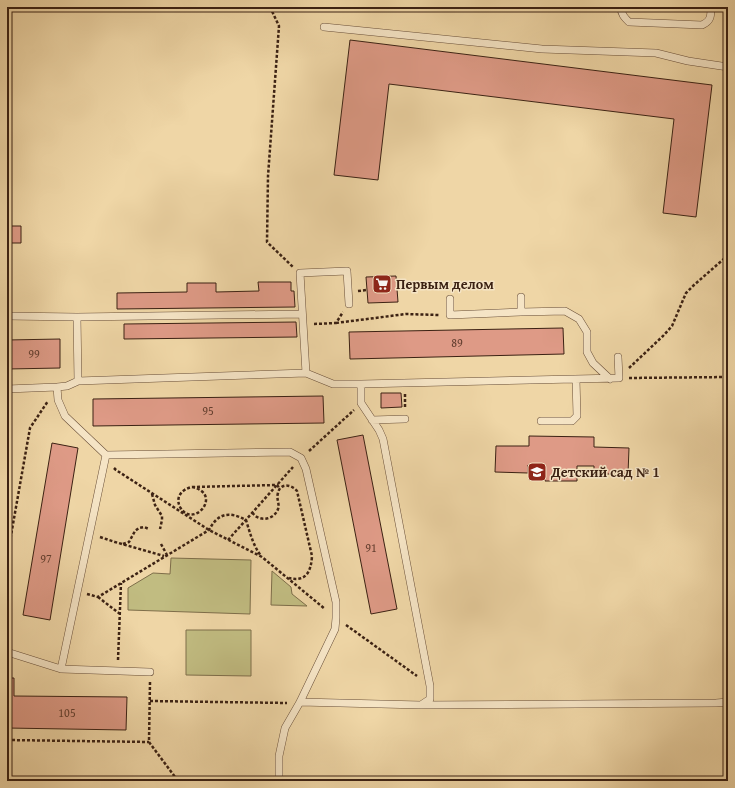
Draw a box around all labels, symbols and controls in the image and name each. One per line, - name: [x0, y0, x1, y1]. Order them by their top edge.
- supermarket icon: Первым делом: [371, 273, 393, 295]
- place label: Первым делом: [396, 274, 494, 294]
- house number: 89: [451, 334, 463, 351]
- house number: 99: [28, 345, 40, 362]
- house number: 95: [202, 402, 214, 419]
- school or university icon: Детский сад № 1: [526, 461, 548, 483]
- place label: Детский сад № 1: [550, 462, 660, 482]
- house number: 91: [365, 539, 377, 556]
- house number: 97: [40, 550, 52, 567]
- house number: 105: [58, 704, 76, 721]

